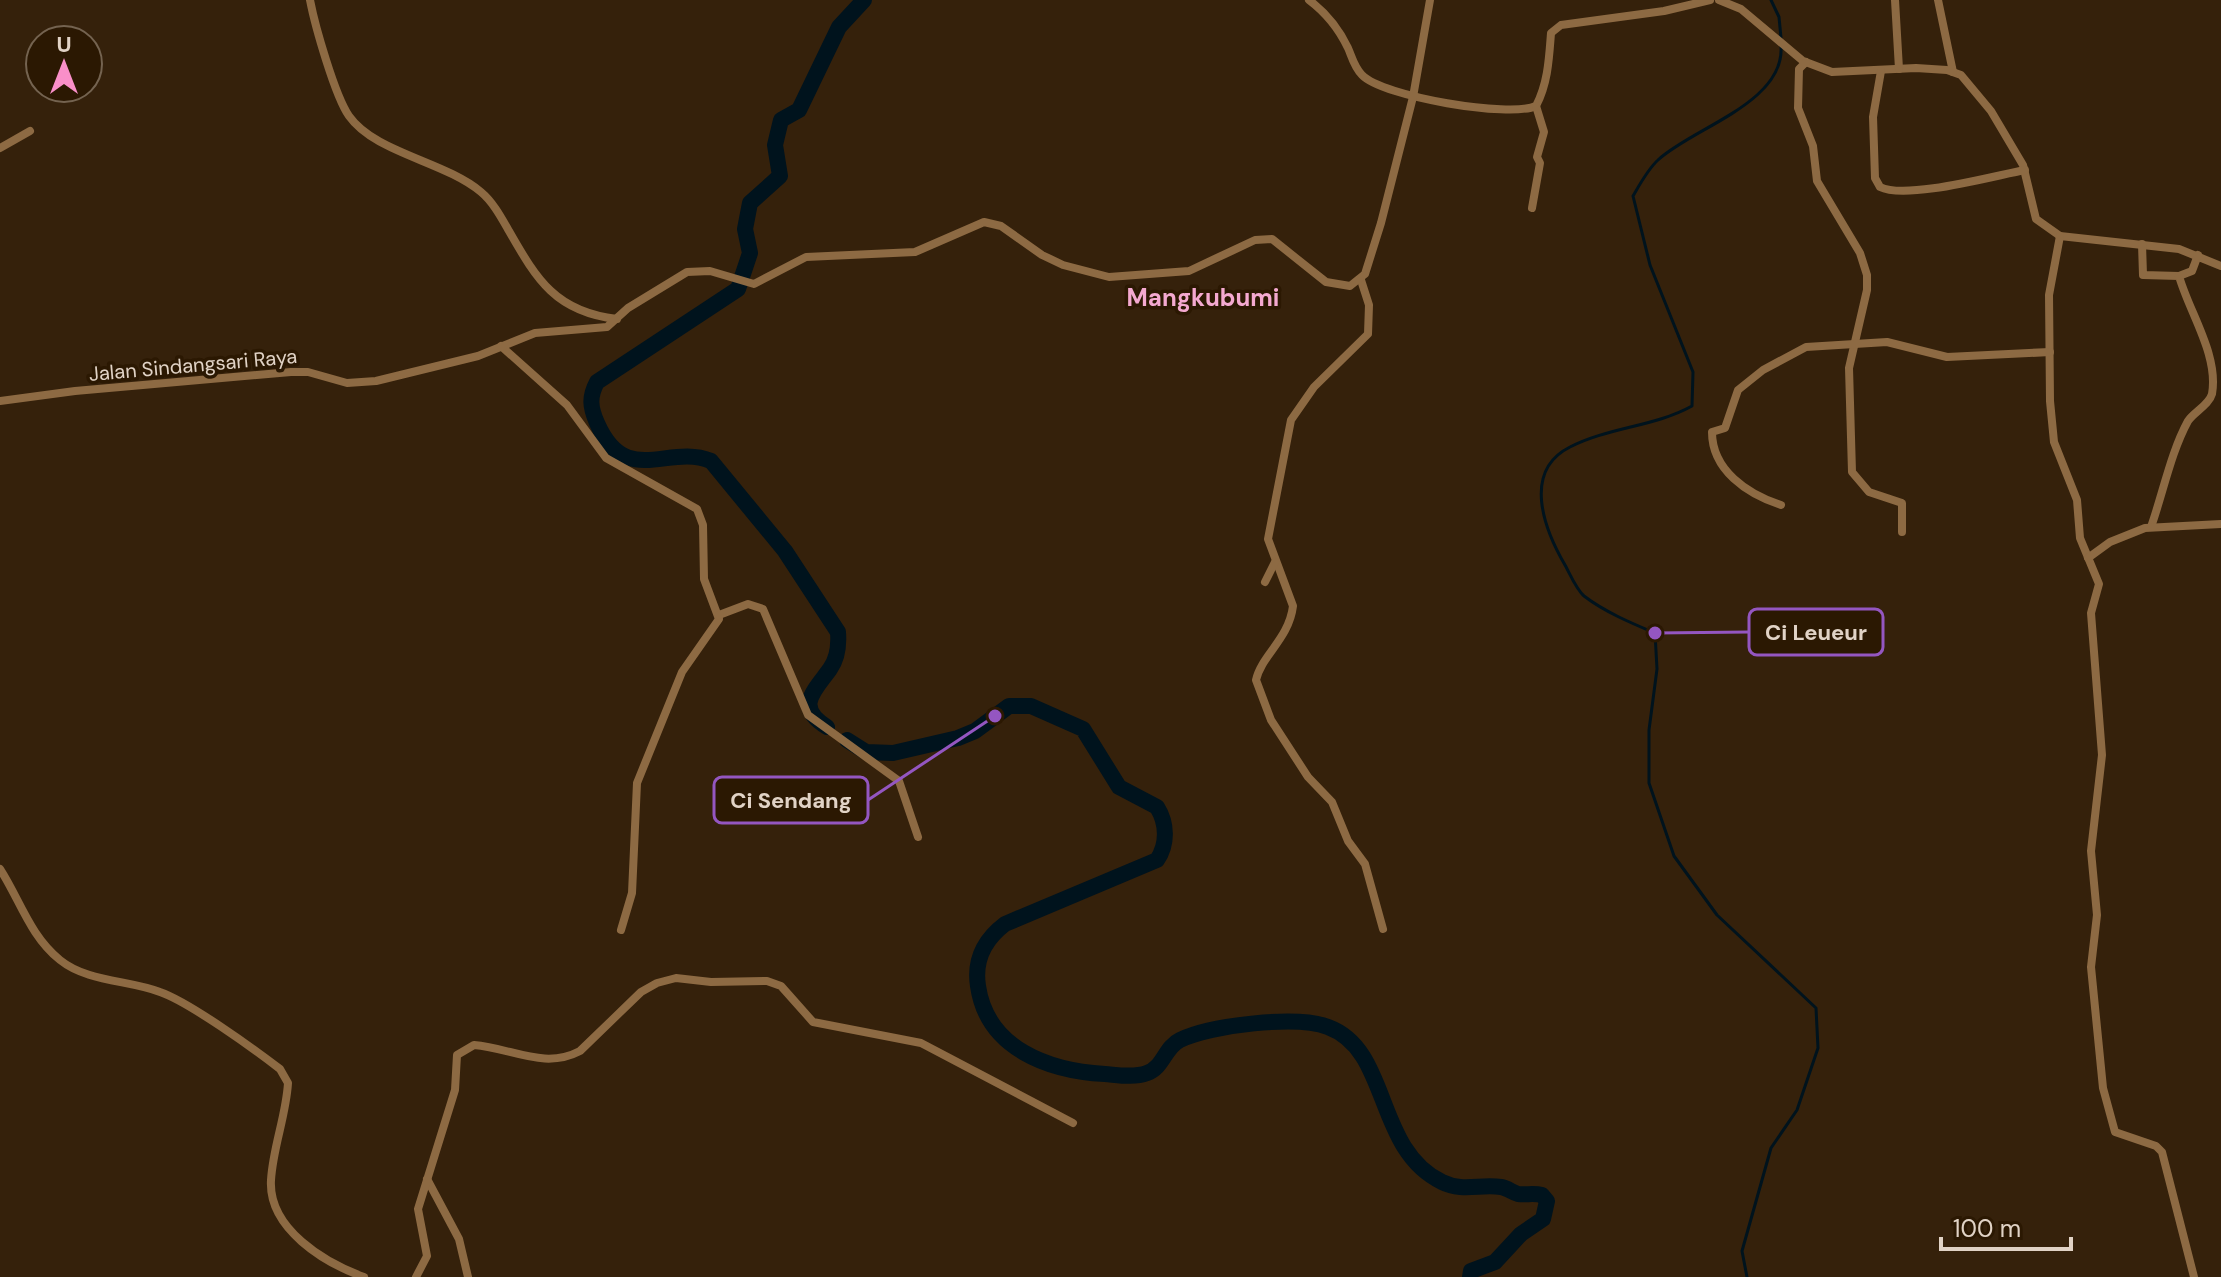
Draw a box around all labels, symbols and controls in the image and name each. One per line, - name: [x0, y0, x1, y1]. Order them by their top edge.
- north arrow: [24, 24, 104, 104]
- text: U: [56, 30, 72, 59]
- district label: Mangkubumi: [1127, 282, 1279, 313]
- street label: Jalan Sindangsari Raya: [88, 343, 298, 387]
- callout: Ci Leueur: [1749, 609, 1883, 655]
- text: Ci Leueur: [1765, 618, 1867, 647]
- callout: Ci Sendang: [714, 777, 868, 823]
- text: Ci Sendang: [730, 786, 852, 815]
- scale bar: [1941, 1201, 2071, 1251]
- text: 100 m: [1953, 1213, 2021, 1244]

